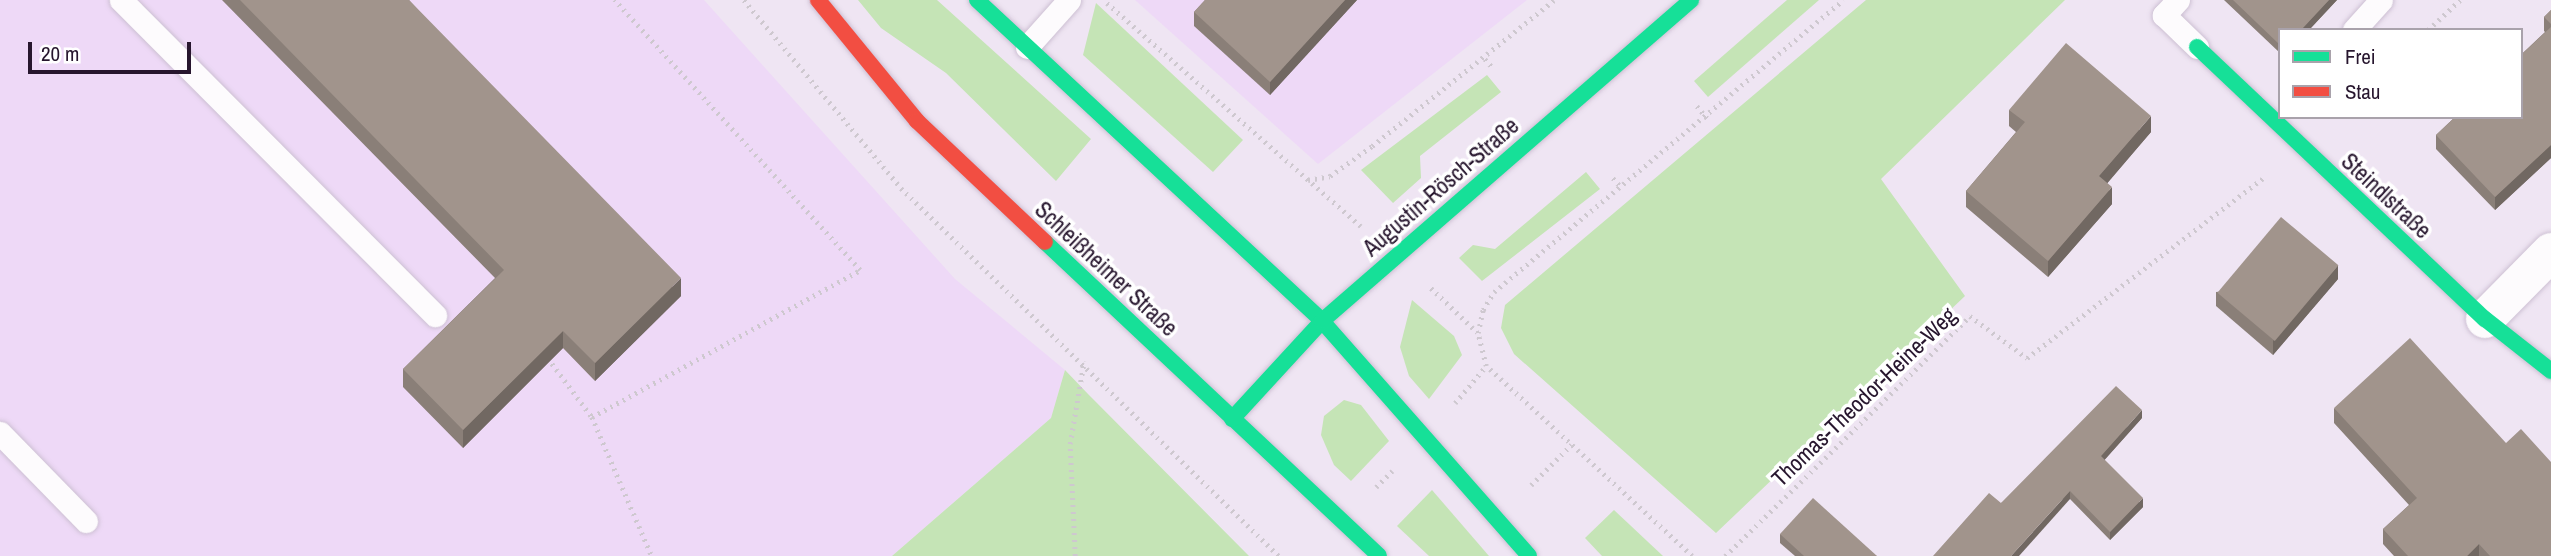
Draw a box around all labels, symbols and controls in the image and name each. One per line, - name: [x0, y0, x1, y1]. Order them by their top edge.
- scale bar: [32, 28, 194, 72]
- legend: [2278, 28, 2523, 119]
- text: 20 m: [41, 39, 79, 68]
- text: Frei: [2345, 42, 2376, 71]
- text: Stau: [2345, 77, 2380, 106]
- street label: Augustin-Rösch-Straße: [1358, 112, 1524, 262]
- street label: Steindlstraße: [2336, 148, 2436, 244]
- street label: Schleißheimer Straße: [1029, 196, 1183, 342]
- street label: Thomas-Theodor-Heine-Weg: [1766, 302, 1962, 492]

